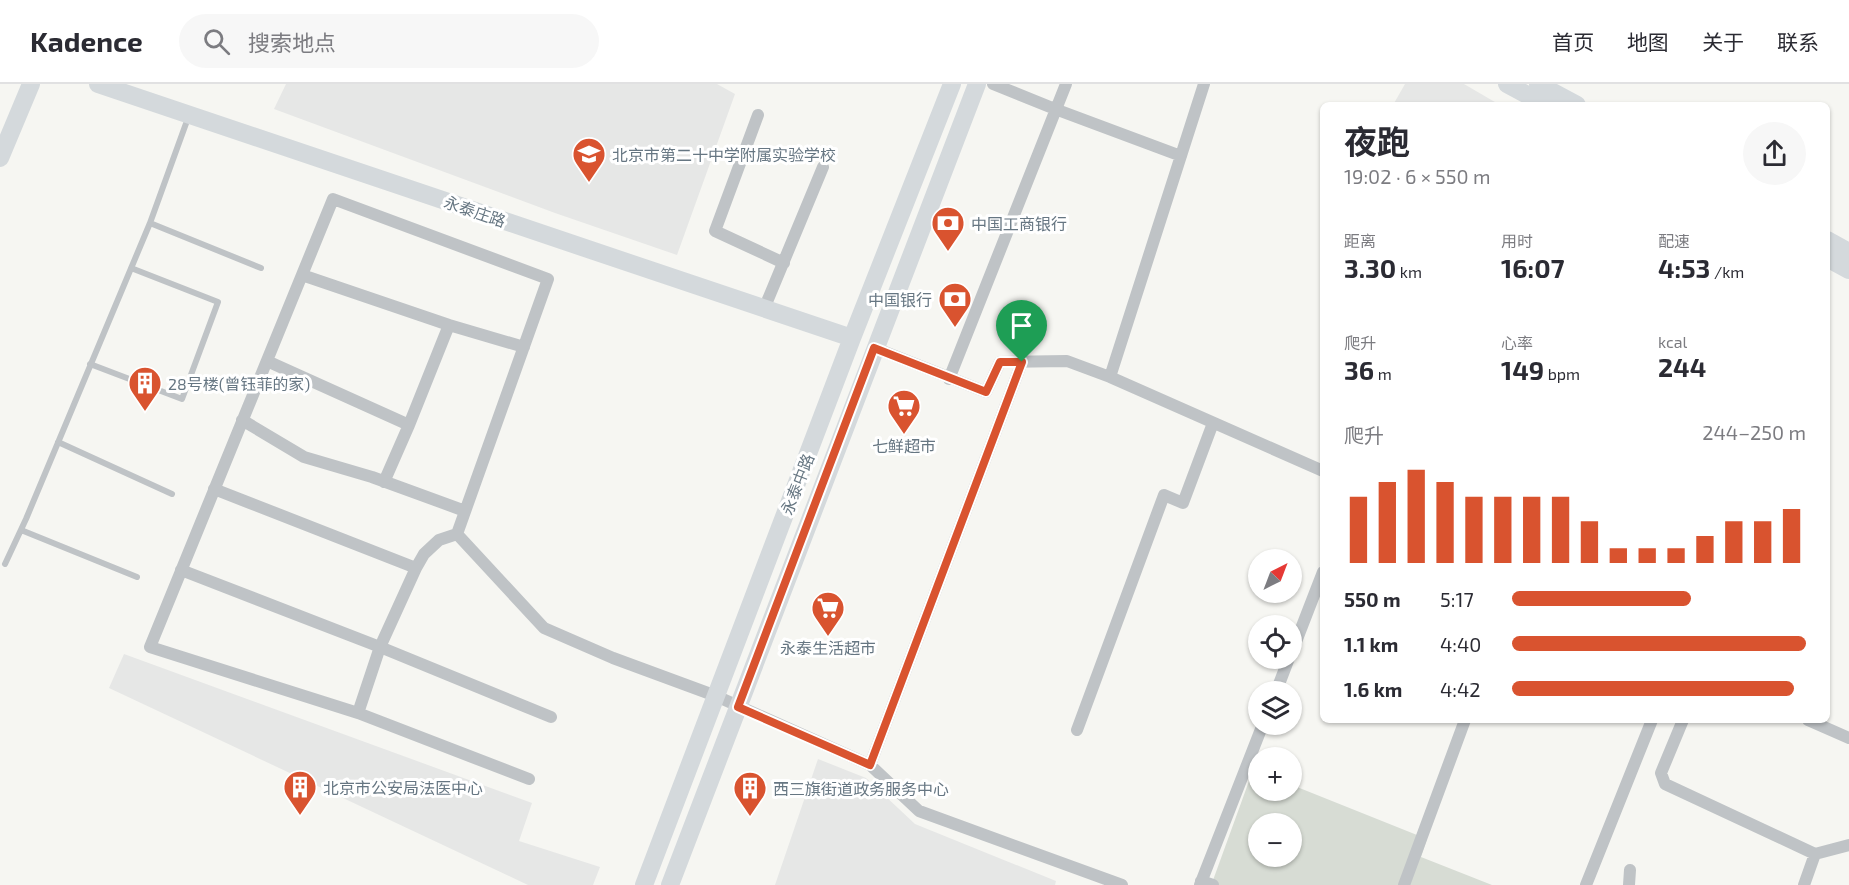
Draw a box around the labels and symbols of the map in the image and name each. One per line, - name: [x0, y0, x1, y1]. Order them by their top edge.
- school or university icon: 北京市第二十中学附属实验学校: [571, 136, 607, 183]
- place label: 北京市第二十中学附属实验学校: [612, 145, 836, 164]
- street label: 永泰庄路: [442, 192, 508, 230]
- bank icon: 中国工商银行: [930, 205, 966, 252]
- place label: 中国工商银行: [971, 214, 1067, 233]
- bank icon: 中国银行: [937, 281, 973, 328]
- place label: 中国银行: [868, 290, 932, 309]
- pin: [996, 300, 1047, 362]
- building icon: 28号楼(曾钰菲的家): [127, 365, 163, 412]
- place label: 28号楼(曾钰菲的家): [168, 374, 310, 393]
- supermarket icon: 七鲜超市: [886, 388, 922, 435]
- place label: 七鲜超市: [872, 436, 936, 455]
- street label: 永泰中路: [777, 451, 817, 517]
- north arrow: [1248, 549, 1302, 603]
- supermarket icon: 永泰生活超市: [810, 590, 846, 637]
- place label: 永泰生活超市: [780, 638, 876, 657]
- building icon: 北京市公安局法医中心: [282, 769, 318, 816]
- building icon: 西三旗街道政务服务中心: [732, 770, 768, 817]
- place label: 北京市公安局法医中心: [323, 778, 483, 797]
- place label: 西三旗街道政务服务中心: [773, 779, 949, 798]

